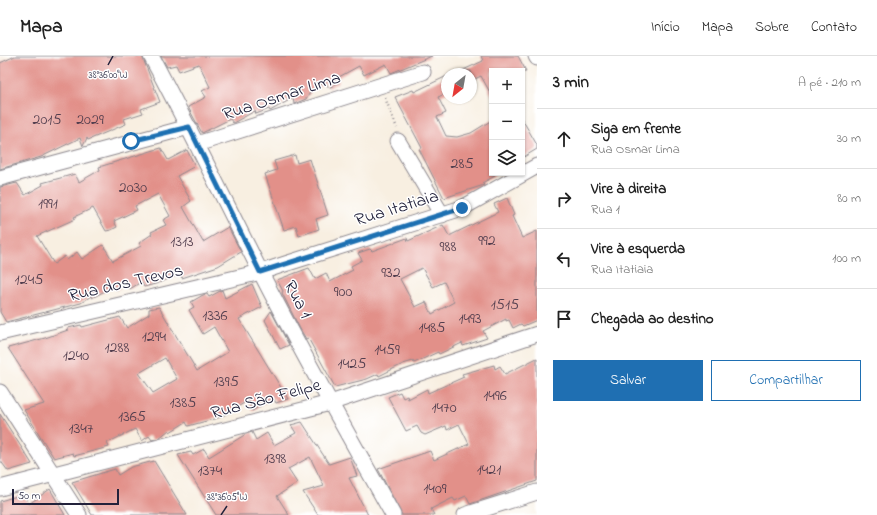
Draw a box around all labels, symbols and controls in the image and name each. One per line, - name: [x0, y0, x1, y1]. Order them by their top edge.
- text: Mapa: [20, 14, 62, 41]
- text: Início: [651, 17, 680, 38]
- text: Mapa: [702, 17, 733, 38]
- text: Sobre: [755, 17, 789, 38]
- text: Contato: [811, 17, 857, 38]
- street label: Rua Osmar Lima: [220, 66, 344, 128]
- text: 38°36'00"W: [89, 68, 128, 83]
- north arrow: [441, 68, 477, 104]
- map controls: [489, 68, 525, 176]
- button: +: [489, 68, 525, 104]
- text: 3 min: [553, 70, 589, 95]
- text: A pé · 210 m: [798, 73, 861, 92]
- button: −: [489, 104, 525, 140]
- house number: 2015: [32, 108, 62, 132]
- house number: 2029: [76, 108, 104, 132]
- text: Siga em frente: [591, 118, 681, 140]
- icon: ahead: [553, 128, 575, 150]
- text: 30 m: [837, 129, 861, 148]
- route start: [122, 132, 140, 150]
- button: layers: [489, 140, 525, 176]
- text: Rua Osmar Lima: [591, 140, 680, 159]
- house number: 285: [450, 152, 474, 176]
- house number: 2030: [119, 176, 147, 200]
- text: Vire à direita: [591, 178, 666, 200]
- street label: Rua Itatiaia: [352, 184, 442, 234]
- icon: right: [553, 188, 575, 210]
- text: 80 m: [837, 189, 861, 208]
- house number: 1991: [38, 192, 58, 216]
- route end: [453, 199, 471, 217]
- text: Rua 1: [591, 200, 620, 219]
- house number: 992: [478, 229, 496, 253]
- house number: 1313: [170, 230, 194, 254]
- house number: 988: [440, 235, 456, 259]
- text: Vire à esquerda: [591, 238, 685, 260]
- icon: left: [553, 248, 575, 270]
- text: 100 m: [832, 249, 861, 268]
- street label: Rua dos Trevos: [66, 258, 186, 310]
- text: Rua Itatiaia: [591, 260, 653, 279]
- house number: 932: [381, 261, 401, 285]
- house number: 1245: [15, 268, 43, 292]
- street label: Rua 1: [276, 276, 318, 324]
- house number: 900: [334, 280, 352, 304]
- house number: 1515: [491, 293, 519, 317]
- house number: 1336: [202, 304, 228, 328]
- house number: 1493: [458, 307, 482, 331]
- icon: arrive: [553, 308, 575, 330]
- text: Chegada ao destino: [591, 308, 714, 330]
- house number: 1485: [419, 316, 445, 340]
- house number: 1294: [142, 325, 167, 349]
- house number: 1288: [104, 336, 130, 360]
- house number: 1459: [374, 338, 400, 362]
- house number: 1240: [63, 344, 89, 368]
- house number: 1425: [338, 352, 366, 376]
- button: Salvar: [553, 360, 703, 401]
- button: Compartilhar: [711, 360, 861, 401]
- house number: 1395: [213, 370, 239, 394]
- street label: Rua São Felipe: [208, 373, 325, 427]
- house number: 1496: [483, 384, 507, 408]
- house number: 1385: [170, 391, 196, 415]
- house number: 1470: [431, 396, 457, 420]
- house number: 1365: [118, 405, 146, 429]
- house number: 1347: [69, 417, 94, 441]
- house number: 1398: [264, 447, 286, 471]
- house number: 1421: [477, 458, 501, 482]
- house number: 1374: [198, 459, 223, 483]
- house number: 1409: [423, 477, 447, 501]
- scale bar: [12, 487, 119, 506]
- text: 50 m: [18, 488, 40, 504]
- text: 38°36'05"W: [207, 490, 247, 505]

